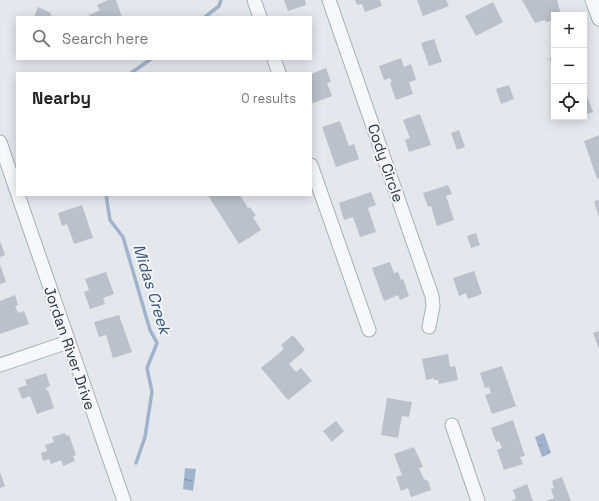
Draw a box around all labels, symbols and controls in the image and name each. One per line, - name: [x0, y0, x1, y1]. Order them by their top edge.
- map controls: [551, 12, 587, 120]
- button: +: [551, 12, 587, 48]
- search box: [16, 16, 312, 60]
- icon: search: [30, 27, 52, 49]
- text: Search here: [62, 29, 148, 48]
- button: −: [551, 48, 587, 84]
- button: locate: [551, 84, 587, 120]
- text: Nearby: [32, 87, 91, 109]
- text: 0 results: [241, 90, 296, 107]
- street label: Cody Circle: [364, 121, 408, 205]
- water label: Midas Creek: [128, 241, 176, 339]
- street label: Jordan River Drive: [40, 284, 100, 413]

